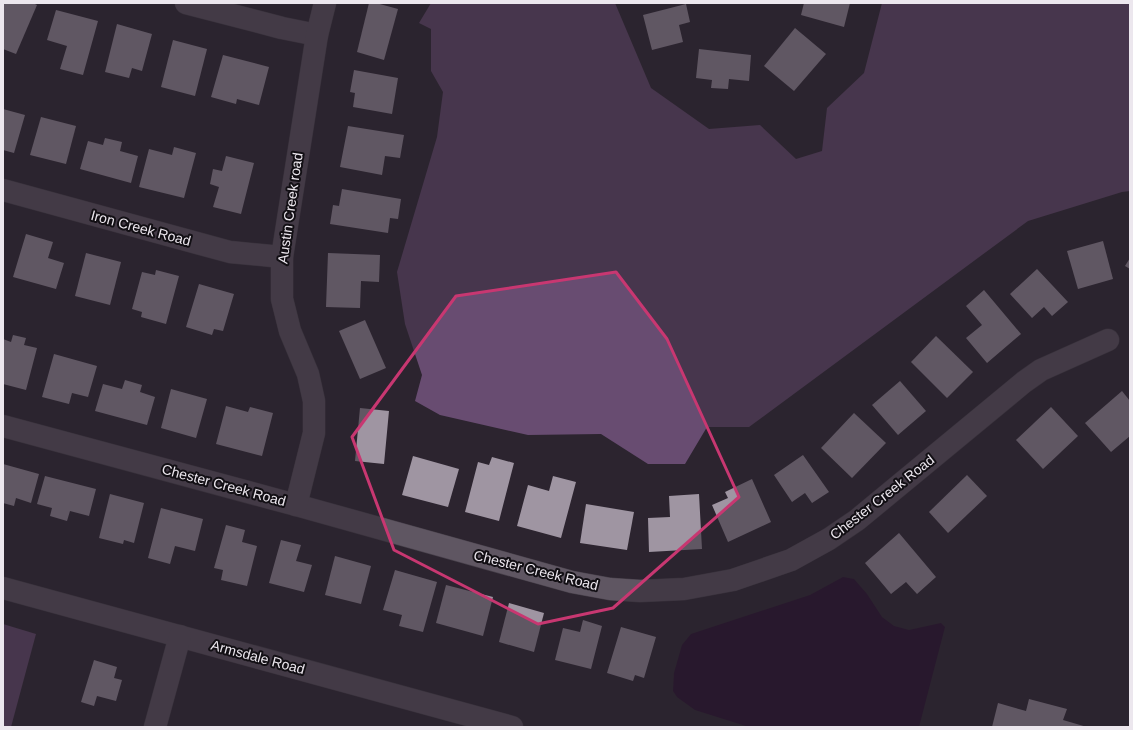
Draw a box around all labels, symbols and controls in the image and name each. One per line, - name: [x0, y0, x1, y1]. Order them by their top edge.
- street label: Austin Creek road: [274, 151, 306, 265]
- street label: Iron Creek Road: [89, 207, 193, 249]
- street label: Chester Creek Road: [827, 451, 937, 543]
- street label: Chester Creek Road: [160, 461, 288, 509]
- street label: Chester Creek Road: [472, 547, 600, 593]
- street label: Armsdale Road: [209, 637, 307, 677]

